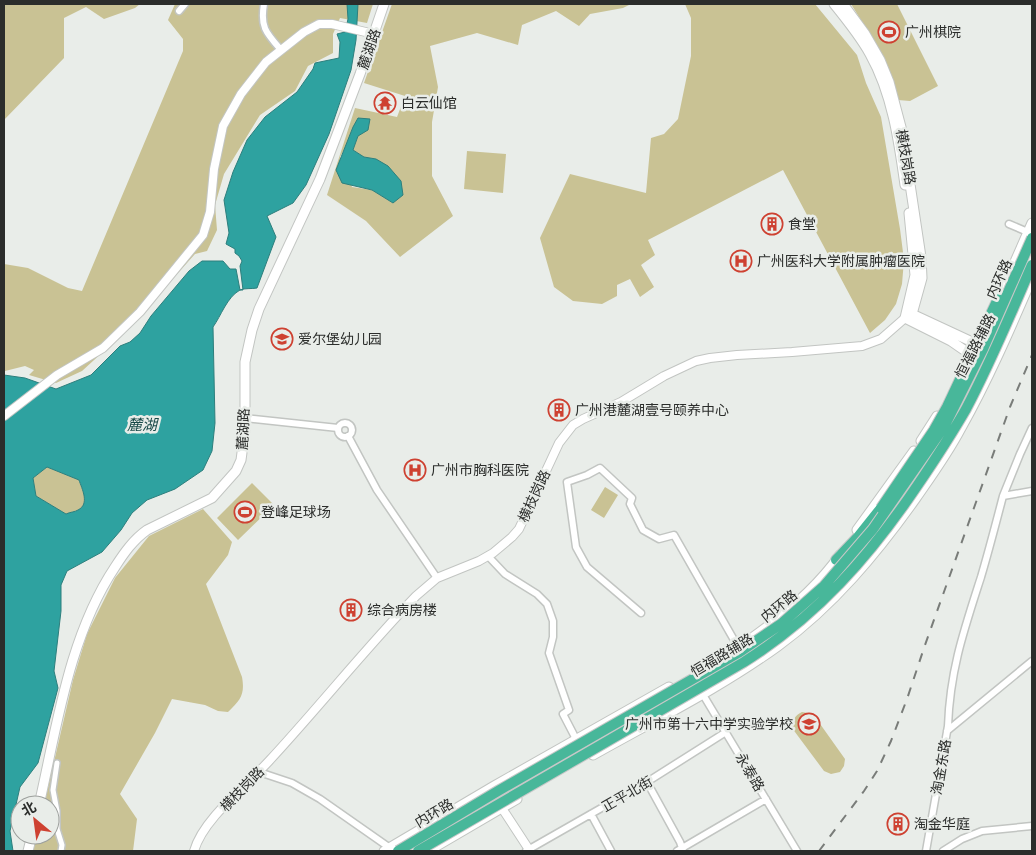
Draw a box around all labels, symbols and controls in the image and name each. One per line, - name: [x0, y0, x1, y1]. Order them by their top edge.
- sports icon: 广州棋院: [877, 20, 901, 44]
- place label: 广州棋院: [905, 23, 961, 40]
- street label: 麓湖路: [354, 26, 383, 71]
- temple icon: 白云仙馆: [373, 91, 397, 115]
- place label: 白云仙馆: [401, 94, 457, 111]
- street label: 横枝岗路: [893, 128, 920, 186]
- building icon: 食堂: [760, 212, 784, 236]
- place label: 食堂: [788, 215, 816, 232]
- hospital icon: 广州医科大学附属肿瘤医院: [729, 249, 753, 273]
- place label: 广州医科大学附属肿瘤医院: [757, 252, 925, 269]
- street label: 内环路: [982, 256, 1015, 301]
- street label: 恒福路辅路: [951, 311, 998, 381]
- school or university icon: 爱尔堡幼儿园: [270, 327, 294, 351]
- place label: 爱尔堡幼儿园: [298, 330, 382, 347]
- building icon: 广州港麓湖壹号颐养中心: [547, 398, 571, 422]
- place label: 广州港麓湖壹号颐养中心: [575, 401, 729, 418]
- street label: 麓湖路: [233, 408, 252, 450]
- water label: 麓湖: [127, 415, 159, 433]
- hospital icon: 广州市胸科医院: [403, 458, 427, 482]
- place label: 广州市胸科医院: [431, 461, 529, 478]
- street label: 横枝岗路: [514, 467, 553, 525]
- sports icon: 登峰足球场: [233, 500, 257, 524]
- place label: 登峰足球场: [261, 503, 331, 520]
- street label: 内环路: [757, 586, 800, 625]
- building icon: 综合病房楼: [339, 598, 363, 622]
- place label: 综合病房楼: [367, 601, 437, 618]
- street label: 恒福路辅路: [687, 629, 756, 680]
- school or university icon: 广州市第十六中学实验学校: [797, 712, 821, 736]
- place label: 广州市第十六中学实验学校: [625, 715, 793, 732]
- street label: 淘金东路: [927, 738, 954, 796]
- street label: 永泰路: [732, 749, 769, 794]
- street label: 横枝岗路: [216, 763, 267, 815]
- street label: 正平北街: [598, 772, 655, 815]
- street label: 内环路: [411, 794, 456, 831]
- north arrow: [10, 795, 60, 845]
- text: 北: [18, 797, 39, 819]
- building icon: 淘金华庭: [886, 812, 910, 836]
- place label: 淘金华庭: [914, 815, 970, 832]

